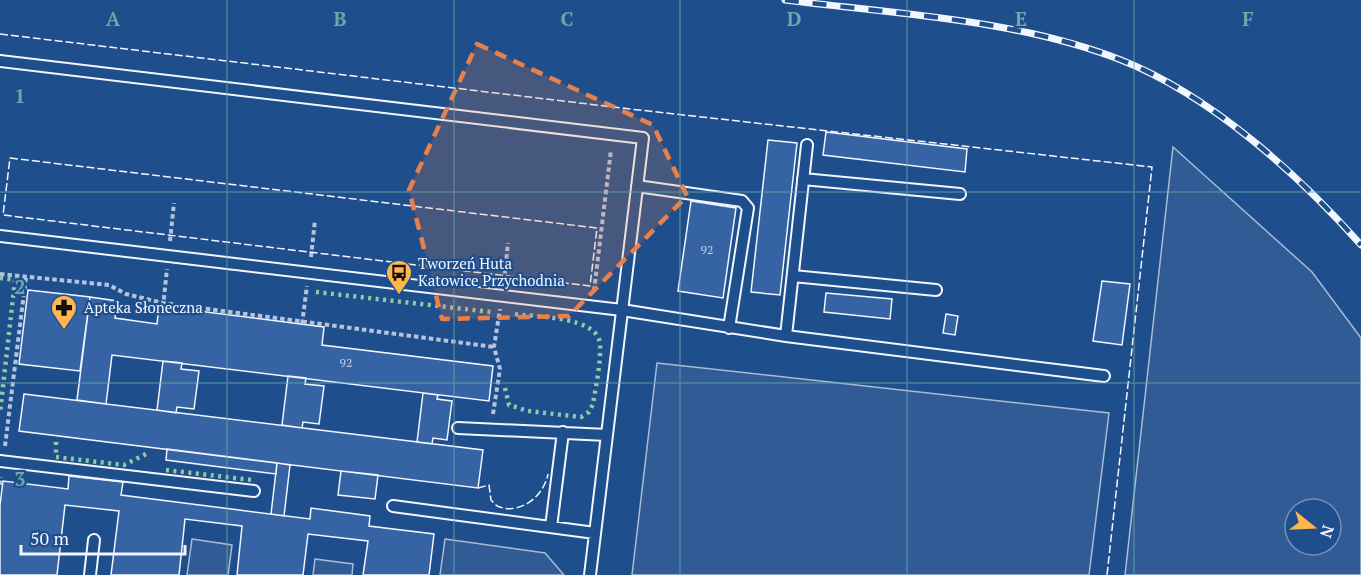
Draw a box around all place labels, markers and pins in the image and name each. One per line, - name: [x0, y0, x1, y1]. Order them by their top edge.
- place label: Tworzeń Huta Katowice Przychodnia: [418, 253, 565, 290]
- bus stop icon: Tworzeń Huta Katowice Przychodnia: [384, 258, 414, 296]
- pharmacy icon: Apteka Słoneczna: [49, 293, 79, 331]
- place label: Apteka Słoneczna: [84, 297, 203, 317]

